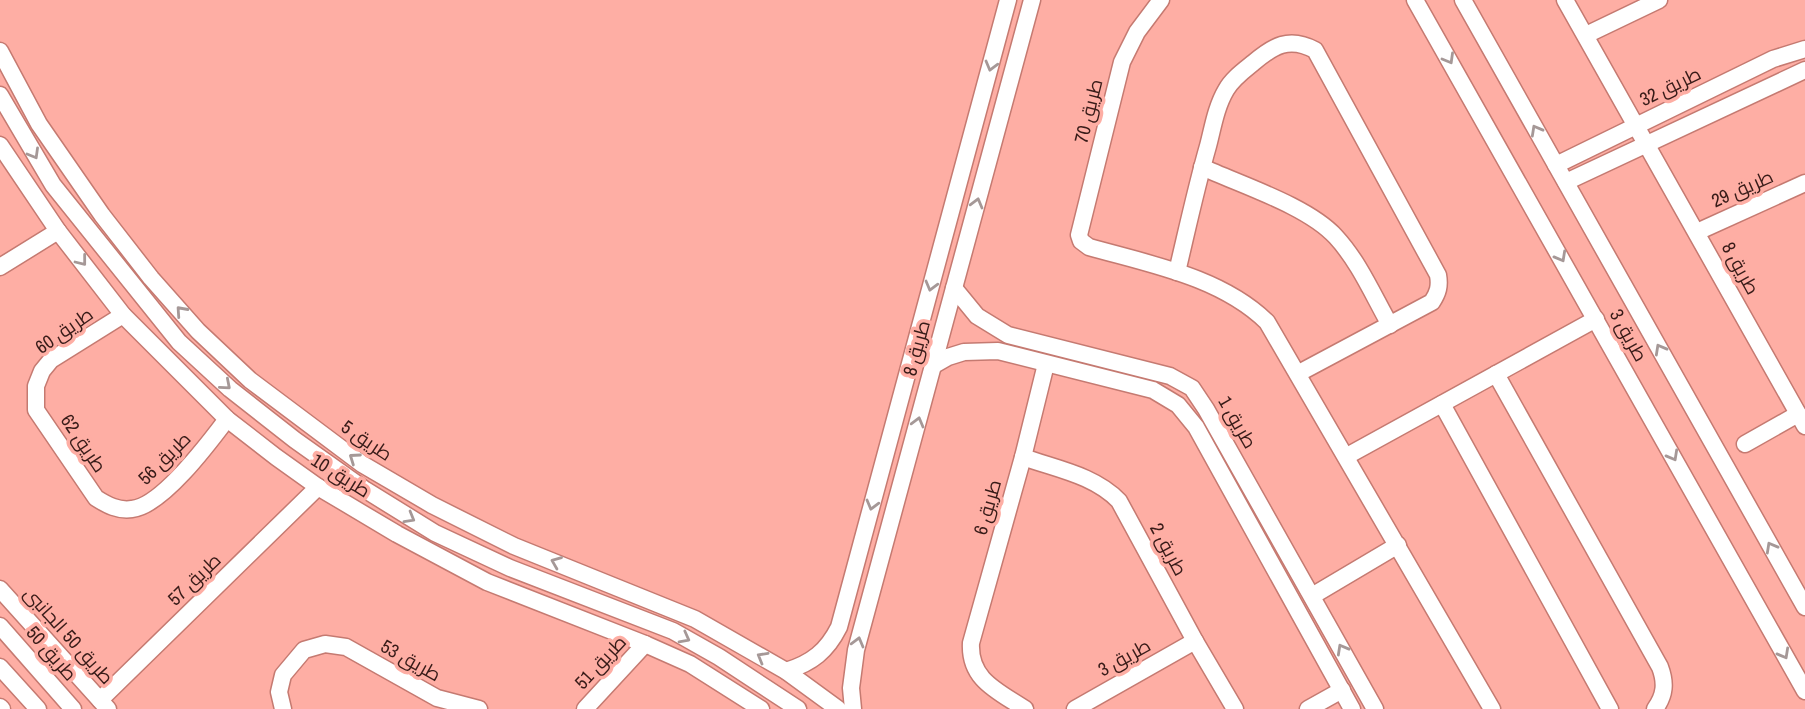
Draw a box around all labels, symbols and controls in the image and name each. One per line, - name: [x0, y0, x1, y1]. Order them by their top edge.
- one-way arrow: [1441, 52, 1454, 65]
- one-way arrow: [984, 60, 999, 72]
- street label: طريق 32: [1635, 60, 1705, 112]
- street label: طريق 70: [1068, 76, 1108, 146]
- one-way arrow: [1531, 124, 1544, 137]
- one-way arrow: [26, 146, 39, 159]
- street label: طريق 29: [1707, 163, 1777, 213]
- one-way arrow: [969, 197, 984, 209]
- street label: طريق 8: [1716, 237, 1766, 299]
- one-way arrow: [1553, 250, 1566, 263]
- one-way arrow: [73, 253, 86, 265]
- one-way arrow: [925, 279, 939, 291]
- street label: طريق 60: [30, 301, 98, 359]
- street label: طريق 3: [1604, 304, 1654, 366]
- one-way arrow: [177, 307, 189, 320]
- street label: طريق 8: [896, 317, 936, 379]
- one-way arrow: [1655, 344, 1668, 356]
- one-way arrow: [218, 377, 231, 389]
- street label: طريق 1: [1213, 391, 1263, 453]
- street label: طريق 62: [55, 409, 113, 477]
- street label: طريق 5: [336, 413, 398, 467]
- one-way arrow: [910, 416, 924, 428]
- street label: طريق 56: [132, 426, 196, 490]
- street label: طريق 10: [307, 447, 375, 503]
- one-way arrow: [1665, 448, 1678, 461]
- one-way arrow: [349, 454, 362, 466]
- street label: طريق 6: [967, 476, 1007, 538]
- one-way arrow: [866, 499, 880, 511]
- one-way arrow: [402, 510, 415, 523]
- street label: طريق 2: [1144, 518, 1194, 580]
- one-way arrow: [1766, 542, 1779, 554]
- street label: طريق 57: [162, 547, 226, 611]
- one-way arrow: [550, 557, 562, 571]
- street label: طريق 50 الجانبى: [19, 582, 119, 688]
- street label: طريق 50: [22, 621, 82, 685]
- street label: طريق 51: [568, 629, 632, 695]
- one-way arrow: [678, 630, 690, 643]
- street label: طريق 3: [1093, 632, 1155, 682]
- street label: طريق 53: [376, 633, 446, 687]
- one-way arrow: [850, 636, 864, 648]
- one-way arrow: [1337, 644, 1350, 657]
- one-way arrow: [1776, 647, 1789, 659]
- one-way arrow: [757, 652, 770, 665]

